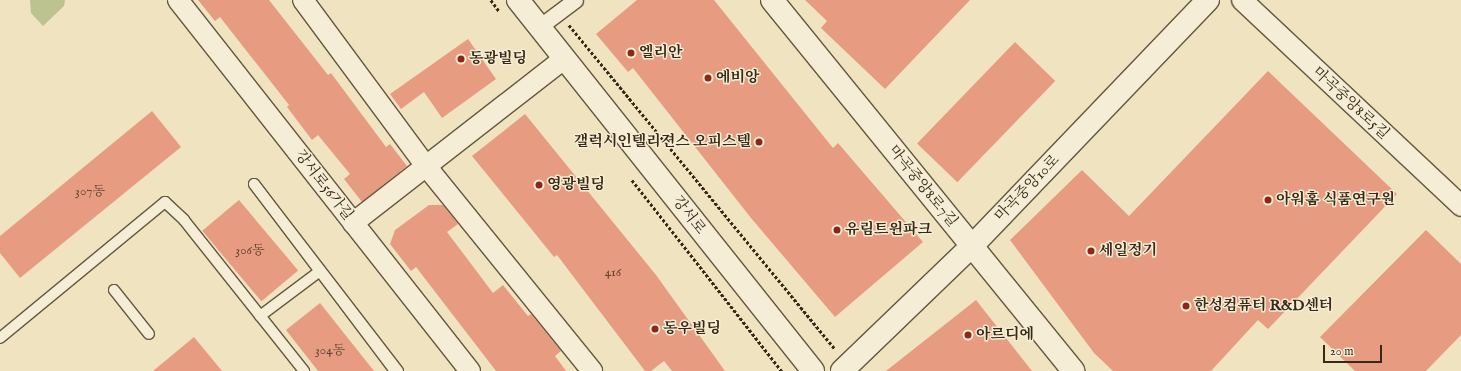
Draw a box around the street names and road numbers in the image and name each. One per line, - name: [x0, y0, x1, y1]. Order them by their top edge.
- street label: 마곡중앙8로5길: [1309, 63, 1393, 143]
- street label: 마곡중앙8로7길: [885, 142, 961, 230]
- street label: 강서로56가길: [291, 146, 357, 224]
- street label: 마곡중앙10로: [991, 151, 1063, 225]
- street label: 강서로: [669, 192, 709, 238]

